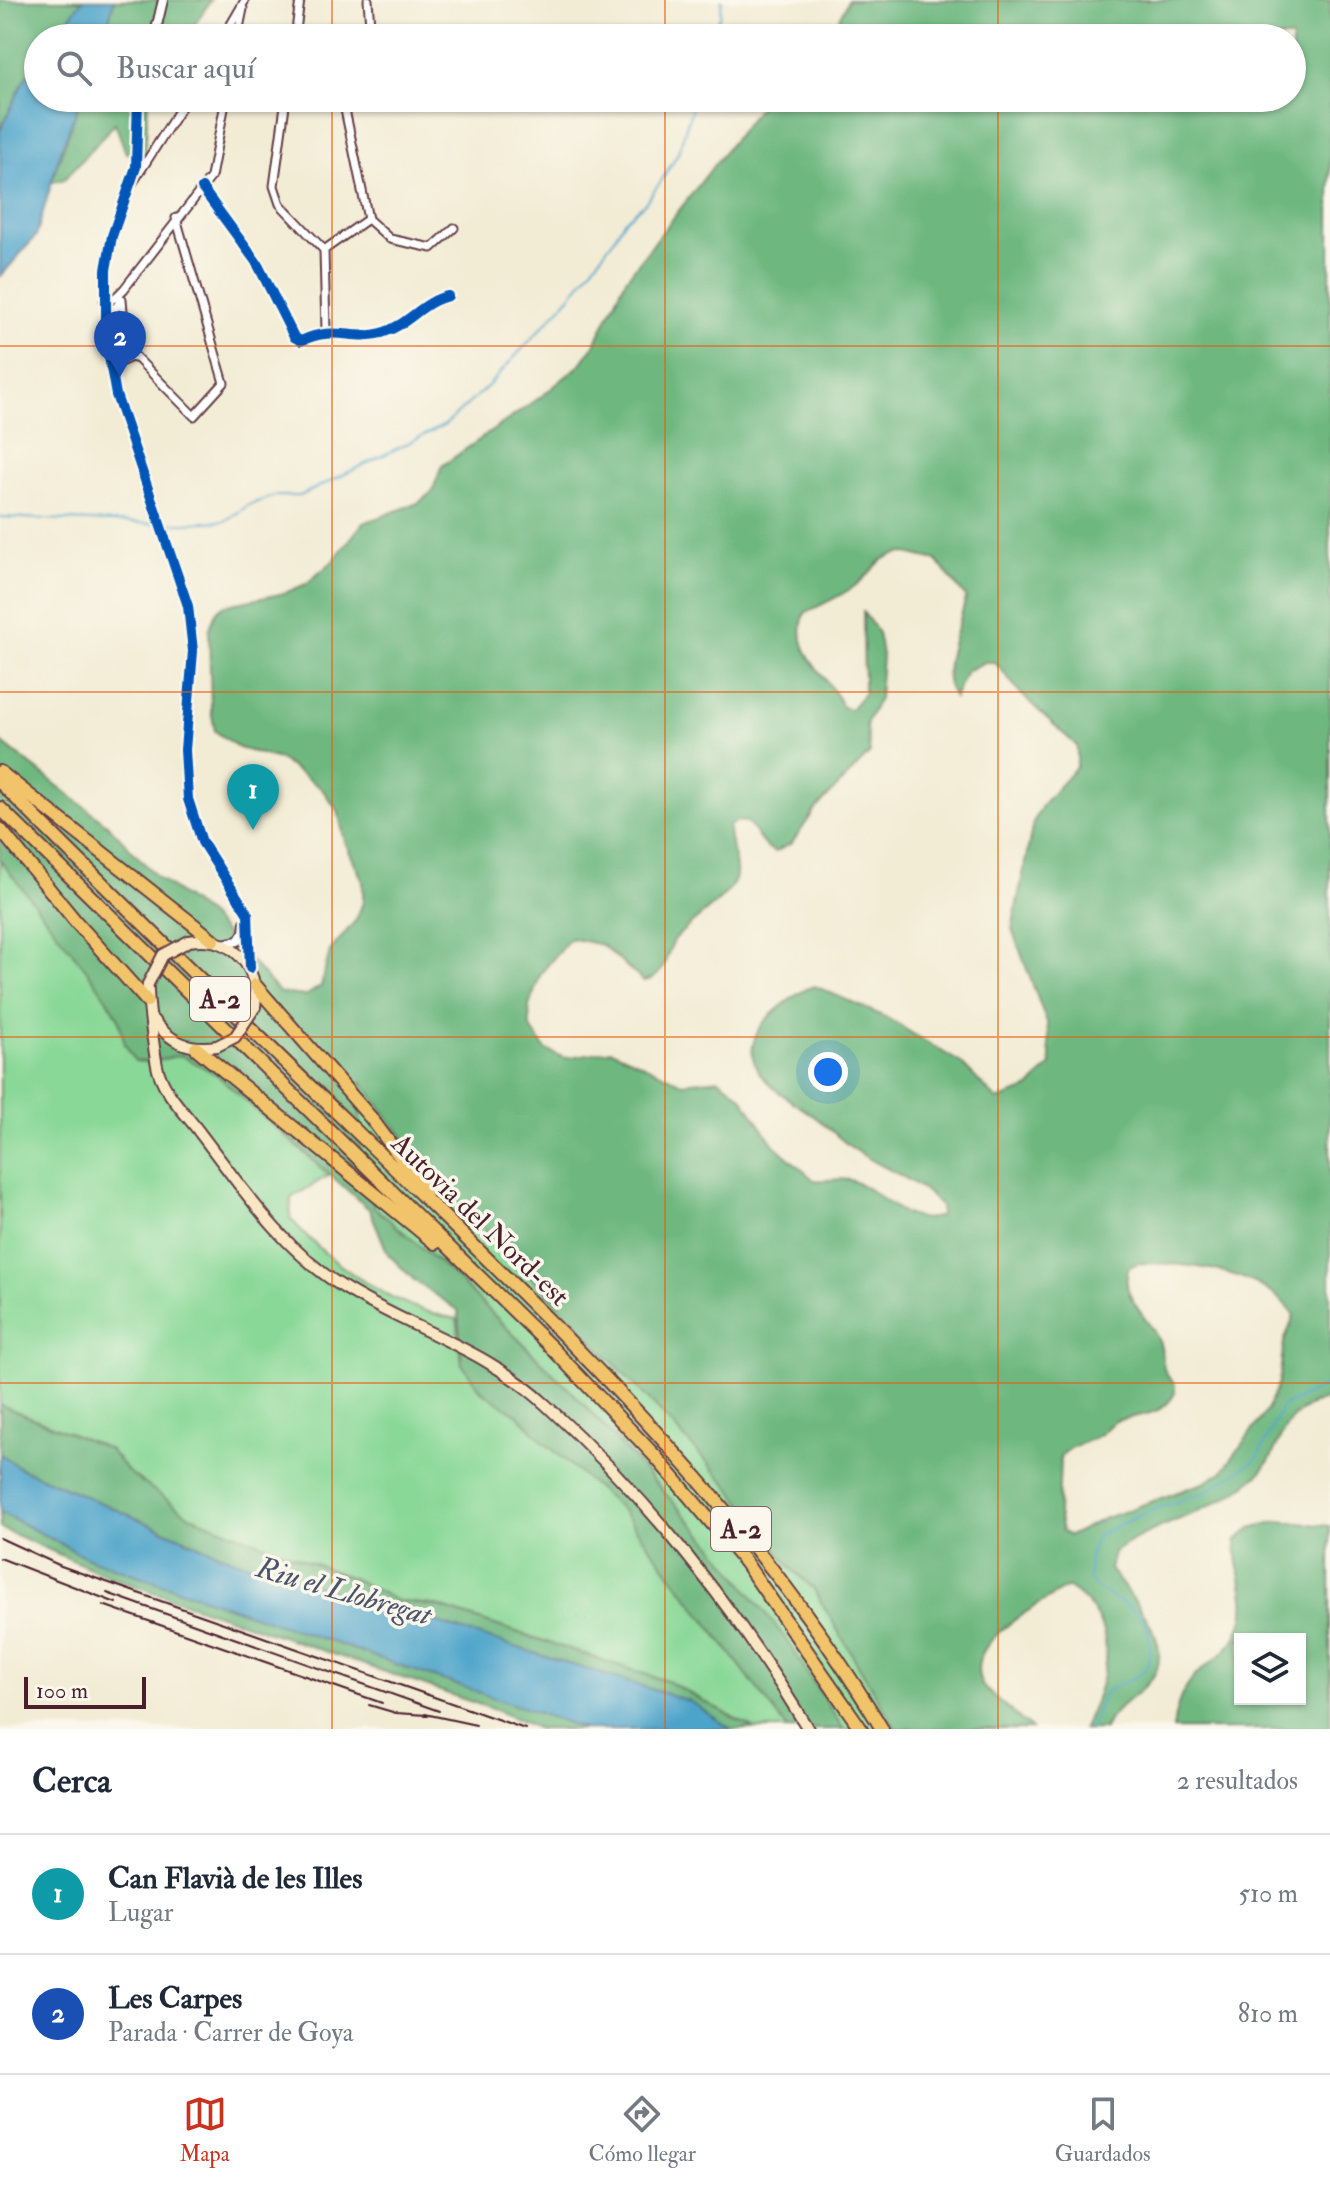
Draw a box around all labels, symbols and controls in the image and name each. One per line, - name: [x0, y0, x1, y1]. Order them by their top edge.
- search box: [24, 24, 1306, 112]
- icon: search: [52, 46, 96, 90]
- text: Buscar aquí: [116, 50, 255, 87]
- pin: 2: [94, 311, 146, 377]
- pin: 1: [227, 764, 279, 830]
- road number: A-2: [190, 977, 250, 1021]
- your location: [808, 1052, 848, 1092]
- street label: Autovia del Nord-est: [383, 1126, 576, 1314]
- road number: A-2: [711, 1507, 771, 1551]
- water label: Riu el Llobregat: [251, 1549, 437, 1634]
- map controls: [1234, 1633, 1306, 1705]
- button: layers: [1234, 1633, 1306, 1705]
- scale bar: [24, 1673, 146, 1709]
- text: 100 m: [36, 1677, 88, 1705]
- text: Cerca: [32, 1760, 111, 1803]
- text: 2 resultados: [1177, 1765, 1298, 1797]
- text: Can Flavià de les Illes: [108, 1860, 362, 1897]
- text: 1: [53, 1878, 63, 1910]
- text: 510 m: [1238, 1878, 1298, 1910]
- text: Lugar: [108, 1897, 173, 1929]
- text: Les Carpes: [108, 1980, 242, 2017]
- text: 2: [51, 1998, 65, 2030]
- text: 810 m: [1238, 1998, 1298, 2030]
- text: Parada · Carrer de Goya: [108, 2017, 354, 2049]
- tab: Mapa: [179, 2092, 230, 2168]
- tab: Cómo llegar: [589, 2092, 696, 2168]
- tab: Guardados: [1055, 2092, 1151, 2168]

